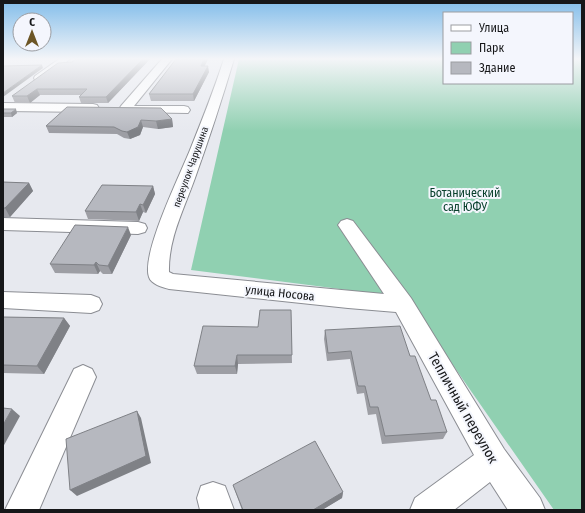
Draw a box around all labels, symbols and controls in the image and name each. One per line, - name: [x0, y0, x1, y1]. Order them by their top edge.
- north arrow: [12, 12, 52, 52]
- legend: [443, 12, 573, 84]
- text: С: [29, 16, 35, 29]
- text: Улица: [478, 21, 509, 35]
- text: Парк: [479, 41, 505, 55]
- text: Здание: [479, 61, 515, 75]
- street label: переулок Чарушина: [171, 125, 211, 209]
- park label: Ботанический сад ЮФУ: [429, 186, 501, 214]
- street label: улица Носова: [245, 282, 315, 304]
- street label: Тепличный переулок: [424, 350, 502, 467]

